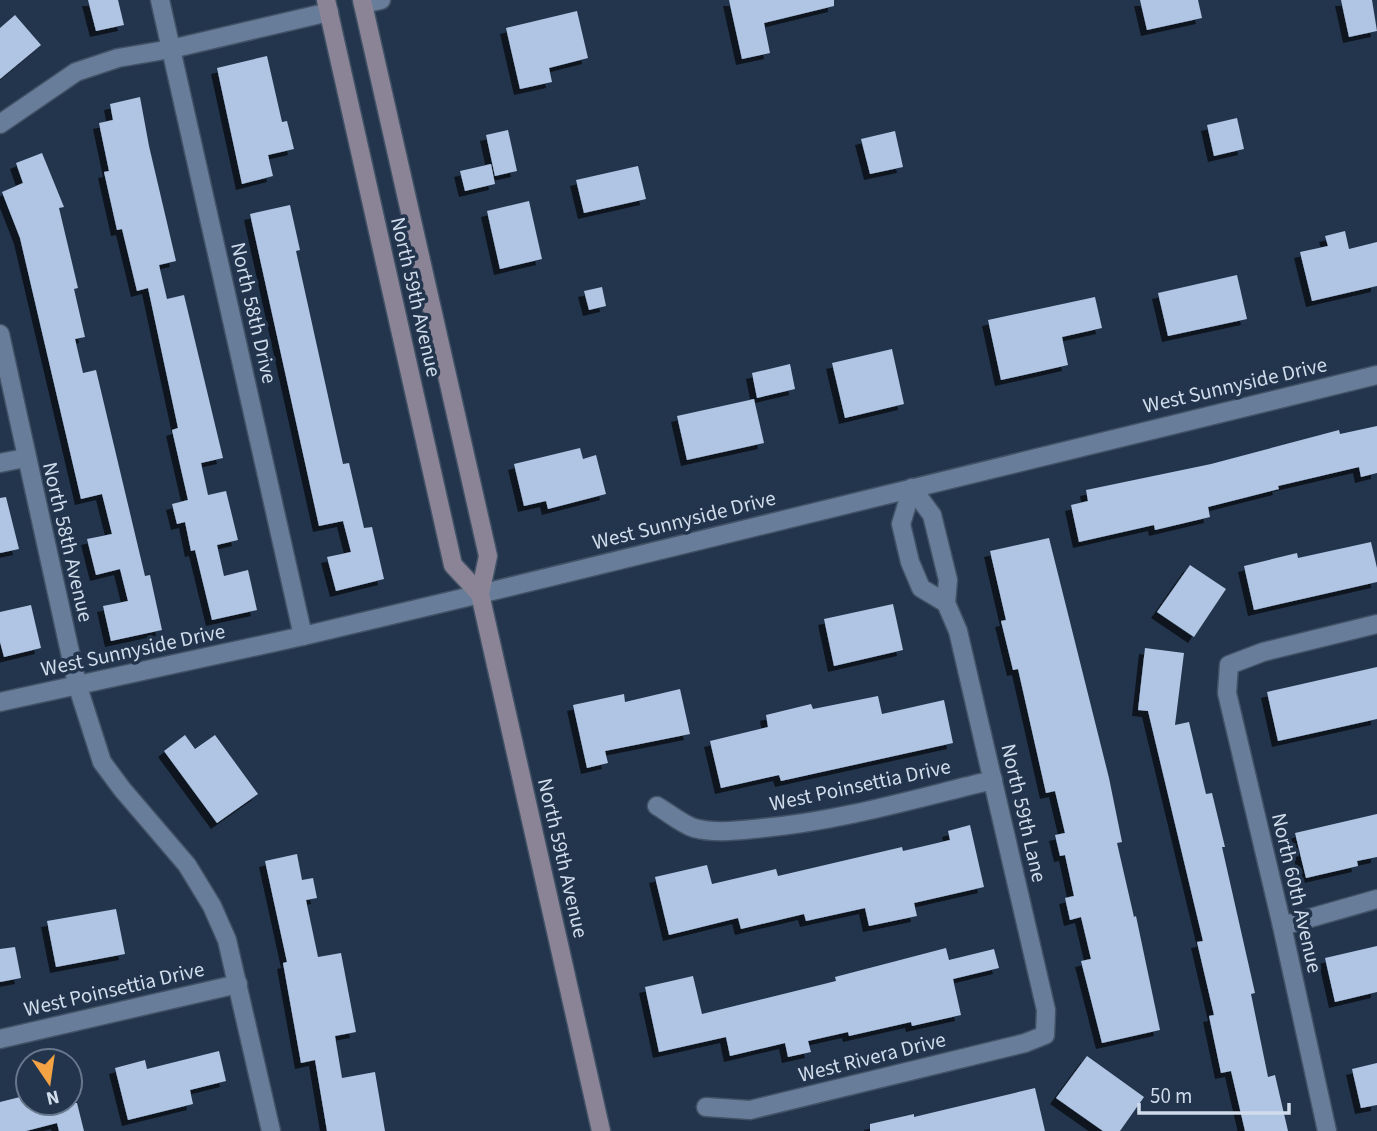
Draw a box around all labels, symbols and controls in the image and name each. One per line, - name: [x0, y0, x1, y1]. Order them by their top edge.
- street label: North 59th Avenue: [383, 214, 449, 380]
- street label: North 58th Drive: [223, 239, 285, 387]
- street label: West Sunnyside Drive: [1140, 349, 1330, 421]
- street label: North 58th Avenue: [35, 459, 101, 625]
- street label: West Sunnyside Drive: [589, 483, 779, 557]
- street label: West Sunnyside Drive: [38, 616, 228, 684]
- street label: North 59th Lane: [993, 741, 1055, 885]
- street label: West Poinsettia Drive: [767, 751, 953, 819]
- street label: North 59th Avenue: [530, 775, 596, 941]
- street label: North 60th Avenue: [1264, 810, 1330, 976]
- street label: West Poinsettia Drive: [21, 954, 207, 1024]
- street label: West Rivera Drive: [795, 1024, 949, 1090]
- north arrow: [14, 1047, 84, 1117]
- scale bar: [1139, 1072, 1290, 1116]
- text: 50 m: [1150, 1081, 1192, 1111]
- text: N: [43, 1083, 62, 1112]

